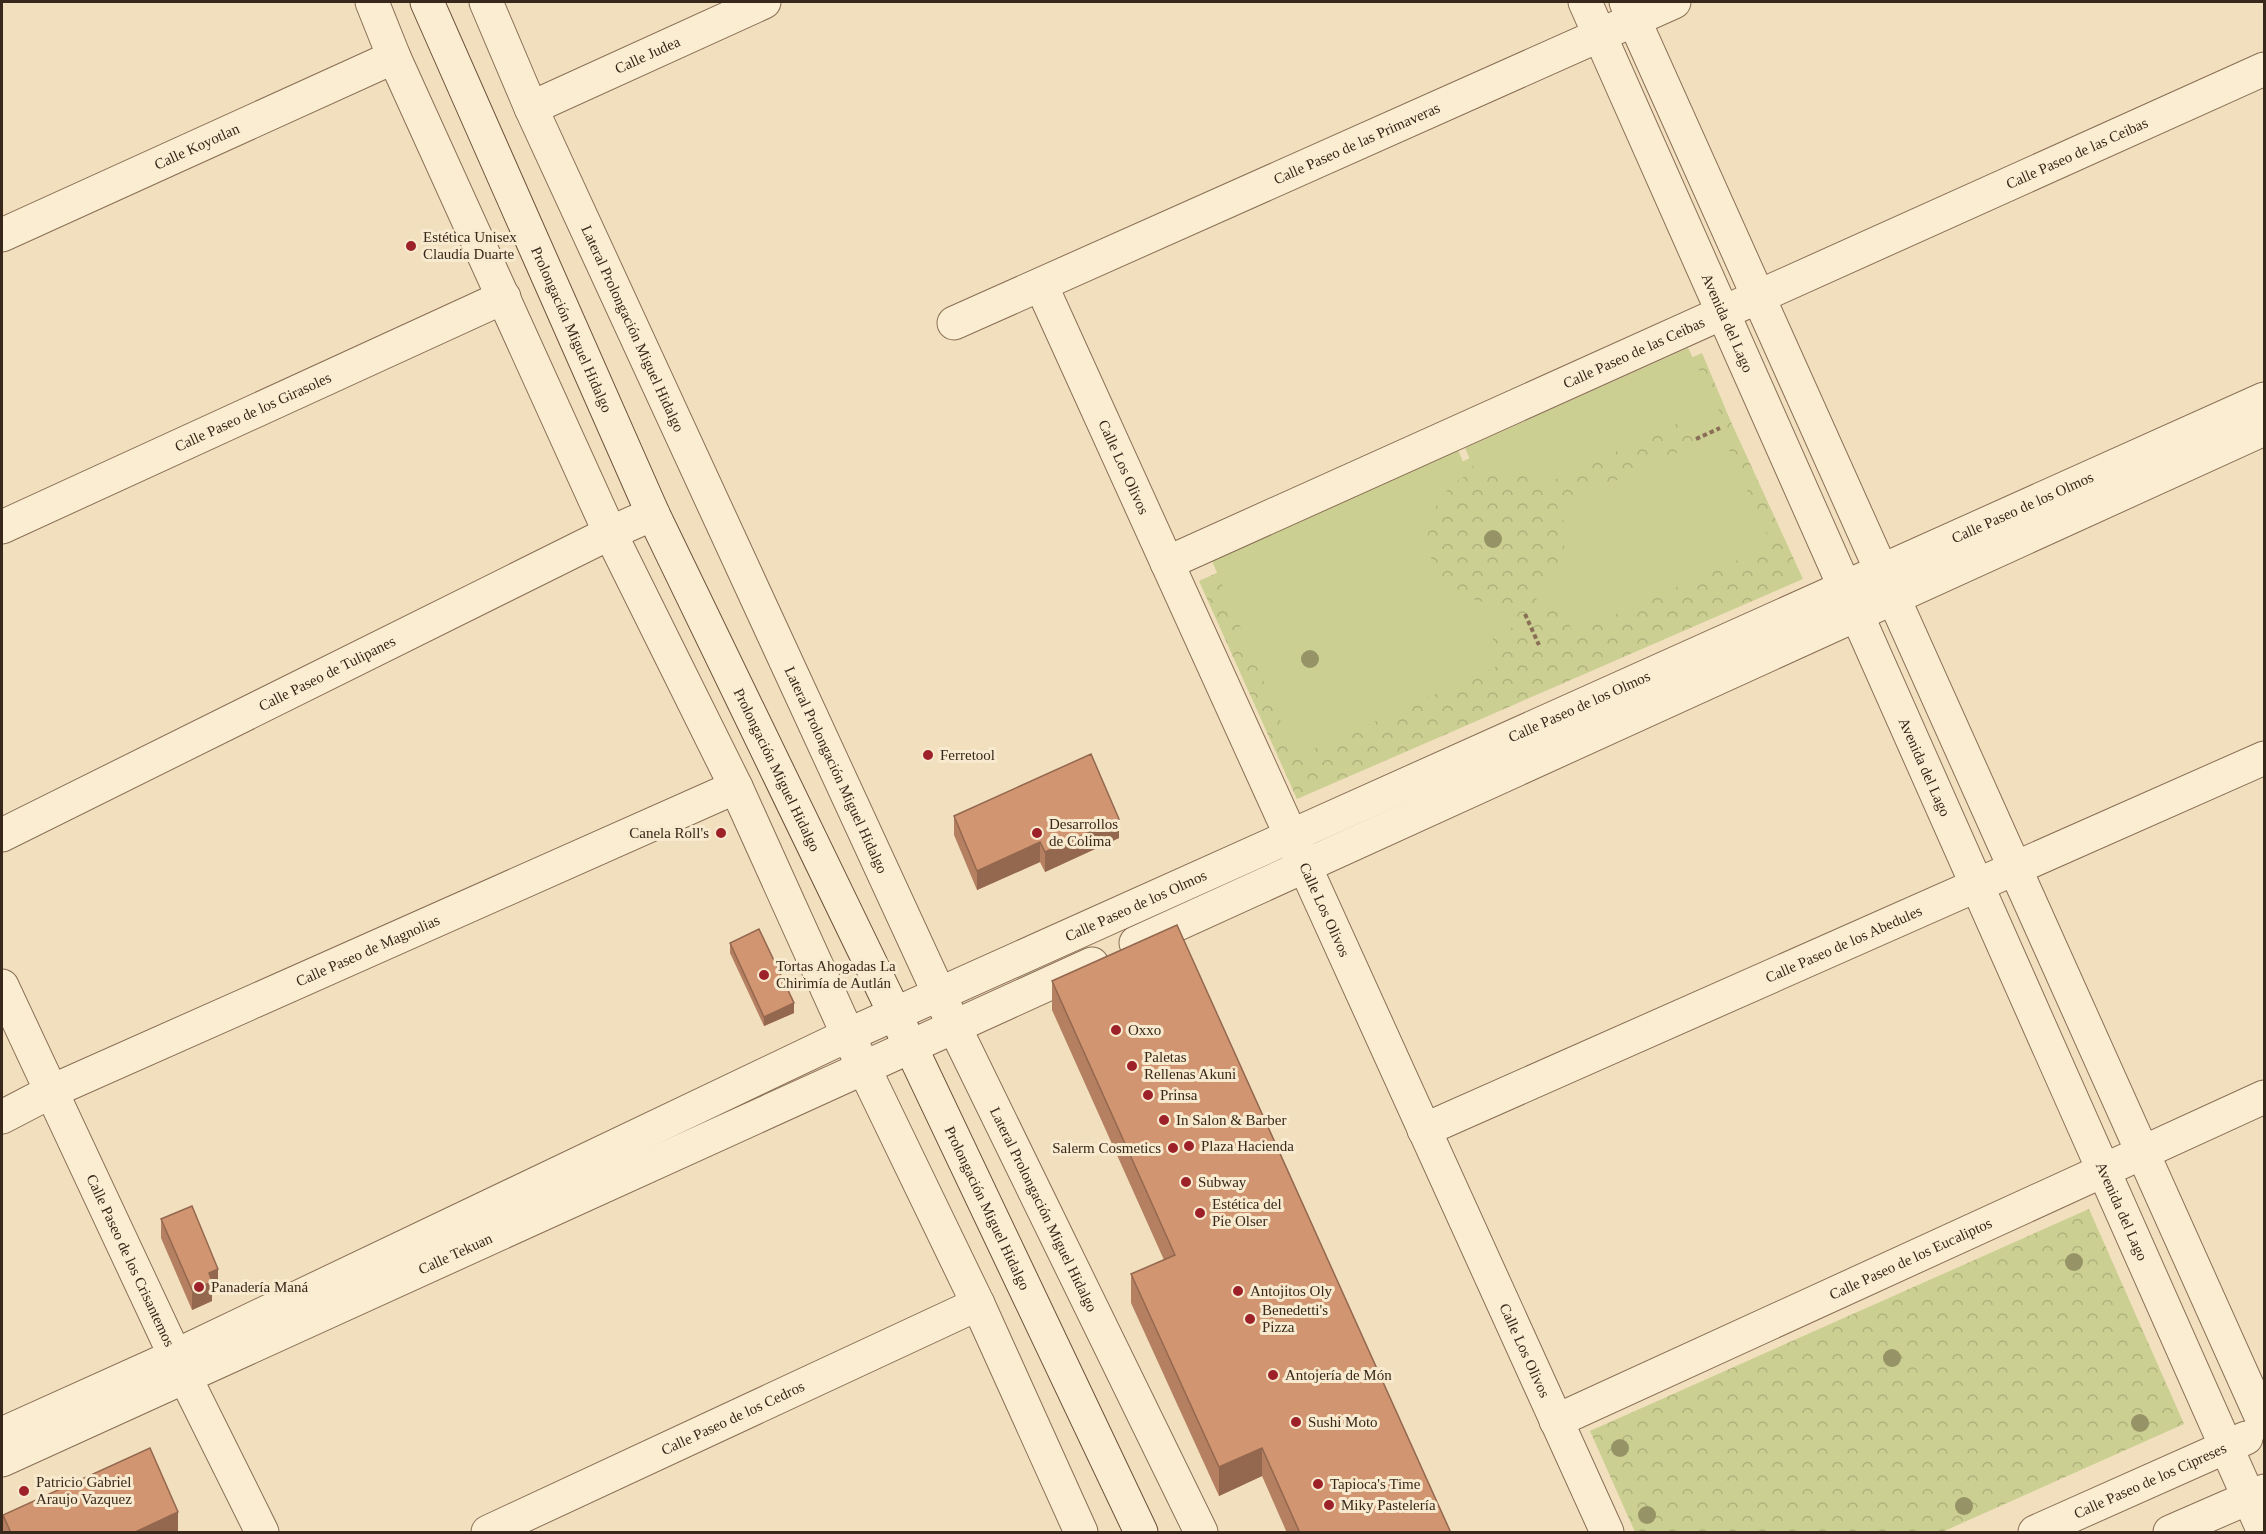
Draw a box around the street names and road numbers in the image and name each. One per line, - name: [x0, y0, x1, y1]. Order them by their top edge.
- street label: Calle Judea: [613, 33, 683, 77]
- street label: Calle Paseo de las Primaveras: [1271, 99, 1442, 187]
- street label: Calle Paseo de las Ceibas: [2004, 114, 2150, 192]
- street label: Calle Koyotlan: [152, 120, 242, 173]
- street label: Lateral Prolongación Miguel Hidalgo: [578, 223, 687, 434]
- street label: Prolongación Miguel Hidalgo: [528, 244, 615, 415]
- street label: Avenida del Lago: [1698, 271, 1756, 375]
- street label: Calle Paseo de las Ceibas: [1561, 314, 1707, 392]
- street label: Calle Paseo de los Girasoles: [172, 369, 334, 455]
- street label: Calle Los Olivos: [1095, 417, 1152, 517]
- street label: Calle Paseo de los Olmos: [1949, 469, 2096, 546]
- street label: Calle Paseo de Tulipanes: [256, 633, 398, 714]
- street label: Lateral Prolongación Miguel Hidalgo: [782, 664, 890, 876]
- street label: Calle Paseo de los Olmos: [1506, 668, 1653, 745]
- street label: Prolongación Miguel Hidalgo: [731, 686, 823, 854]
- street label: Avenida del Lago: [1896, 715, 1953, 819]
- street label: Calle Los Olivos: [1296, 860, 1353, 959]
- street label: Calle Paseo de los Olmos: [1063, 867, 1209, 944]
- street label: Calle Paseo de los Abedules: [1763, 902, 1924, 986]
- street label: Calle Paseo de Magnolias: [294, 912, 442, 990]
- street label: Lateral Prolongación Miguel Hidalgo: [987, 1105, 1100, 1314]
- street label: Prolongación Miguel Hidalgo: [941, 1124, 1033, 1292]
- street label: Avenida del Lago: [2093, 1159, 2151, 1263]
- street label: Calle Paseo de los Crisantemos: [83, 1172, 178, 1349]
- street label: Calle Paseo de los Eucaliptos: [1827, 1215, 1994, 1303]
- street label: Calle Tekuan: [416, 1230, 495, 1277]
- street label: Calle Los Olivos: [1496, 1301, 1553, 1400]
- street label: Calle Paseo de los Cedros: [659, 1378, 807, 1458]
- street label: Calle Paseo de los Cipreses: [2071, 1440, 2229, 1522]

